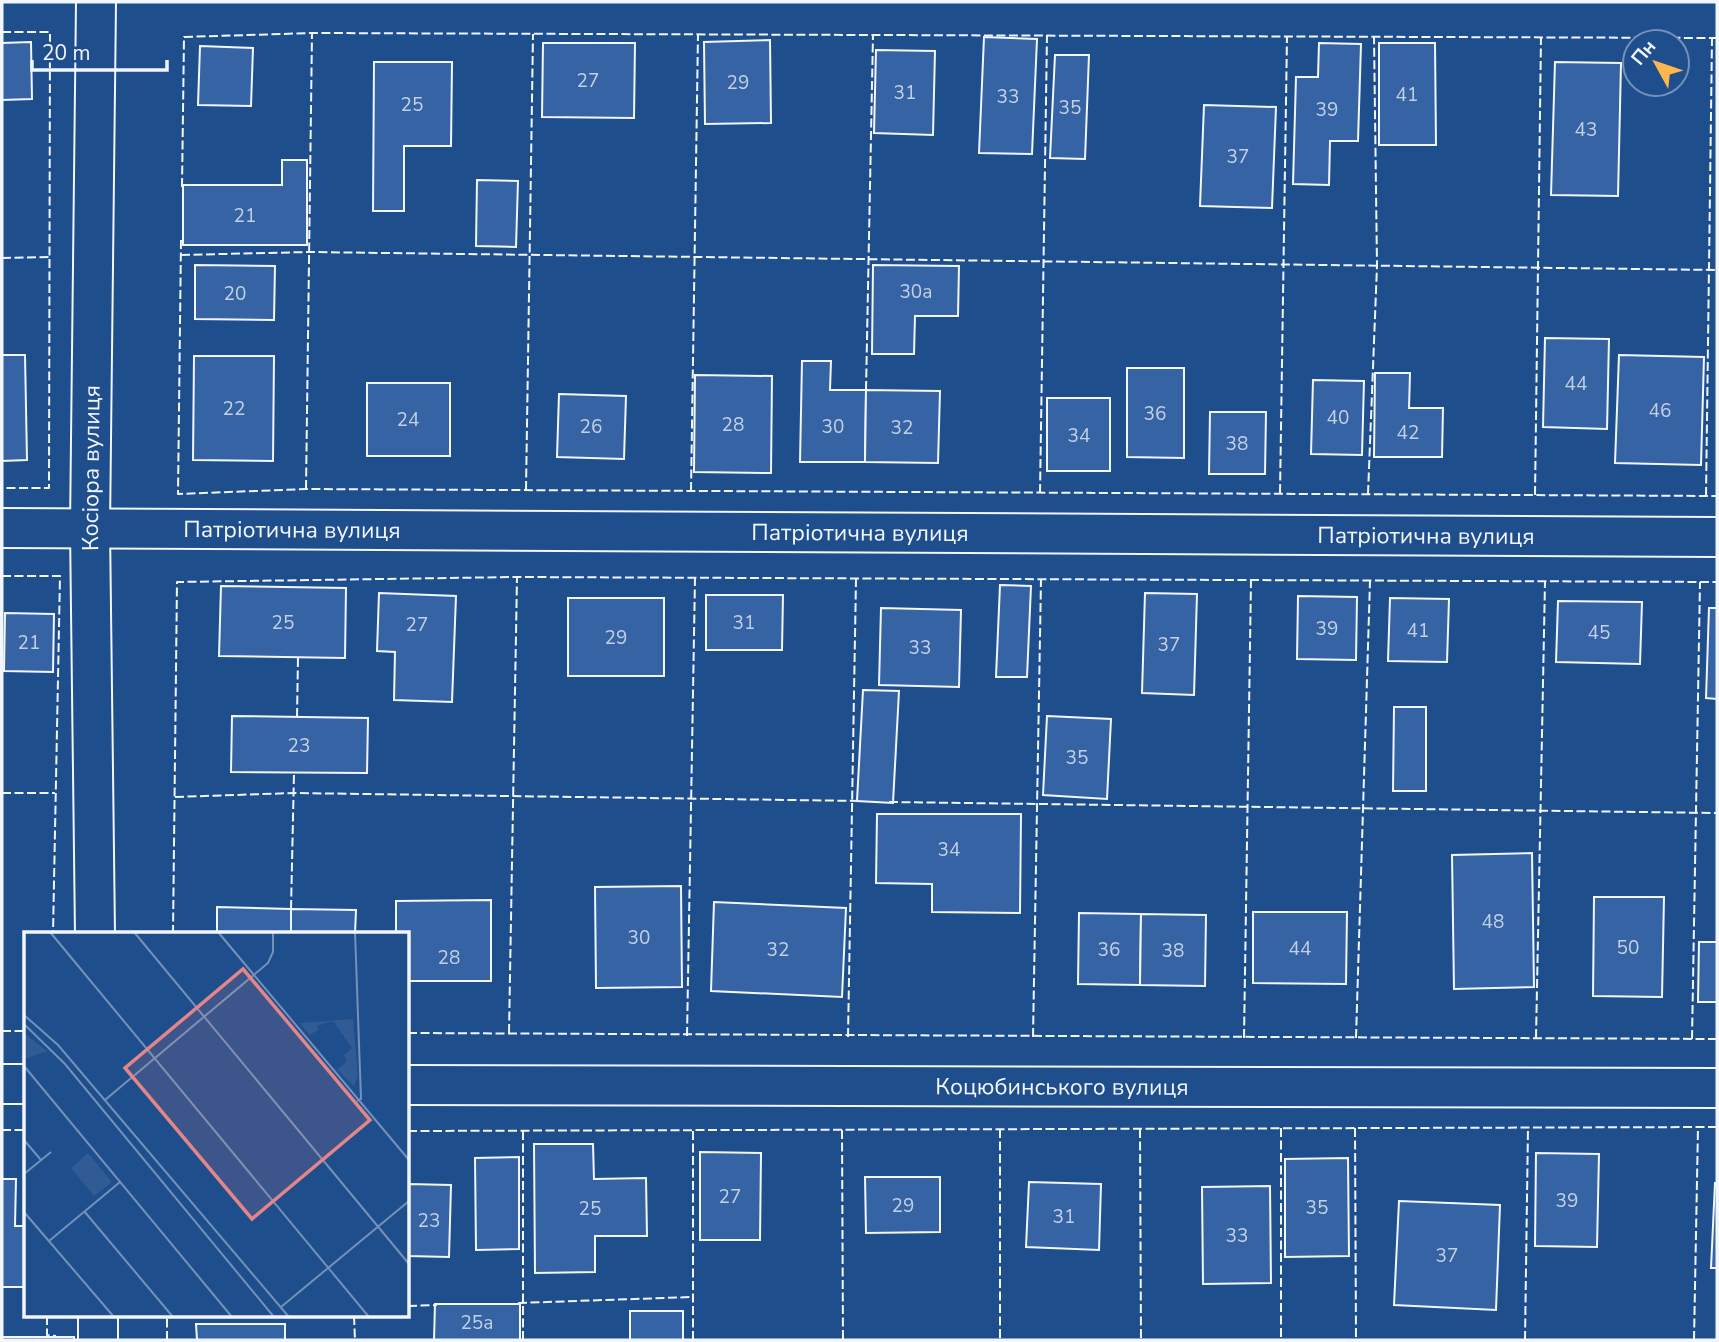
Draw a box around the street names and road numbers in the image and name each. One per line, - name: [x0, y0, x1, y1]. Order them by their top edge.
- street label: Косіора вулиця: [75, 385, 108, 551]
- street label: Патріотична вулиця: [183, 514, 401, 546]
- street label: Патріотична вулиця: [751, 517, 969, 549]
- street label: Патріотична вулиця: [1317, 520, 1535, 552]
- street label: Коцюбинського вулиця: [935, 1071, 1189, 1103]

